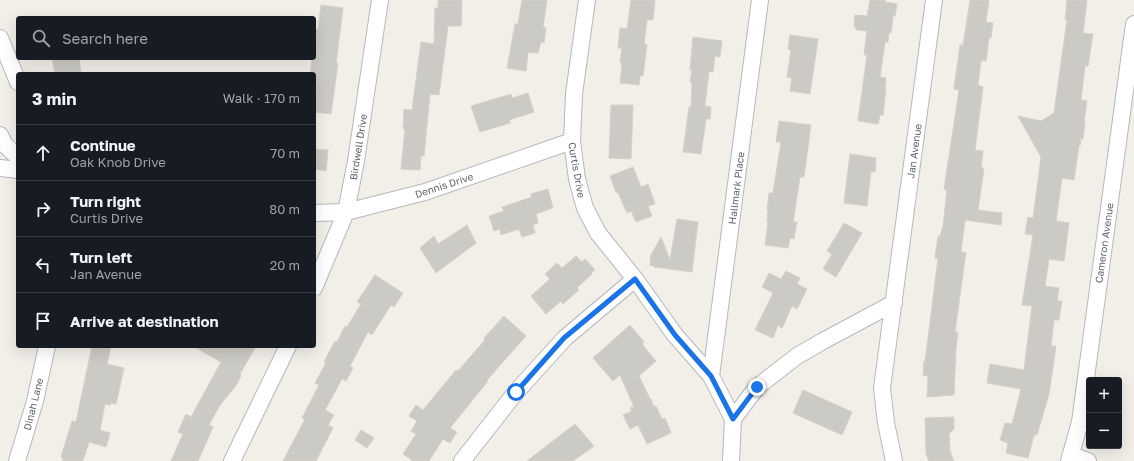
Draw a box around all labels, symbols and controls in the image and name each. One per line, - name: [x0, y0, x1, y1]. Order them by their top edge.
- search box: [16, 16, 316, 60]
- icon: search: [30, 27, 52, 49]
- text: Search here: [62, 29, 148, 47]
- text: 3 min: [32, 88, 76, 109]
- text: Walk · 170 m: [223, 90, 300, 106]
- street label: Birdwell Drive: [347, 113, 369, 181]
- street label: Jan Avenue: [904, 123, 924, 179]
- text: Continue: [70, 136, 136, 154]
- street label: Curtis Drive: [566, 141, 588, 199]
- icon: ahead: [32, 142, 54, 164]
- text: 70 m: [270, 145, 300, 161]
- street label: Hallmark Place: [726, 151, 746, 225]
- text: Oak Knob Drive: [70, 154, 166, 170]
- street label: Dennis Drive: [413, 170, 475, 200]
- text: Turn right: [70, 192, 141, 210]
- icon: right: [32, 198, 54, 220]
- text: 80 m: [269, 201, 300, 217]
- street label: Cameron Avenue: [1092, 202, 1116, 284]
- text: Curtis Drive: [70, 210, 143, 226]
- text: Turn left: [70, 248, 132, 266]
- icon: left: [32, 254, 54, 276]
- text: 20 m: [270, 257, 300, 273]
- text: Jan Avenue: [70, 266, 142, 282]
- icon: arrive: [32, 310, 54, 332]
- text: Arrive at destination: [70, 312, 219, 330]
- street label: Dinah Lane: [21, 376, 45, 431]
- map controls: [1086, 377, 1122, 449]
- button: +: [1086, 377, 1122, 413]
- route end: [748, 378, 766, 396]
- route start: [507, 383, 525, 401]
- button: −: [1086, 413, 1122, 449]

